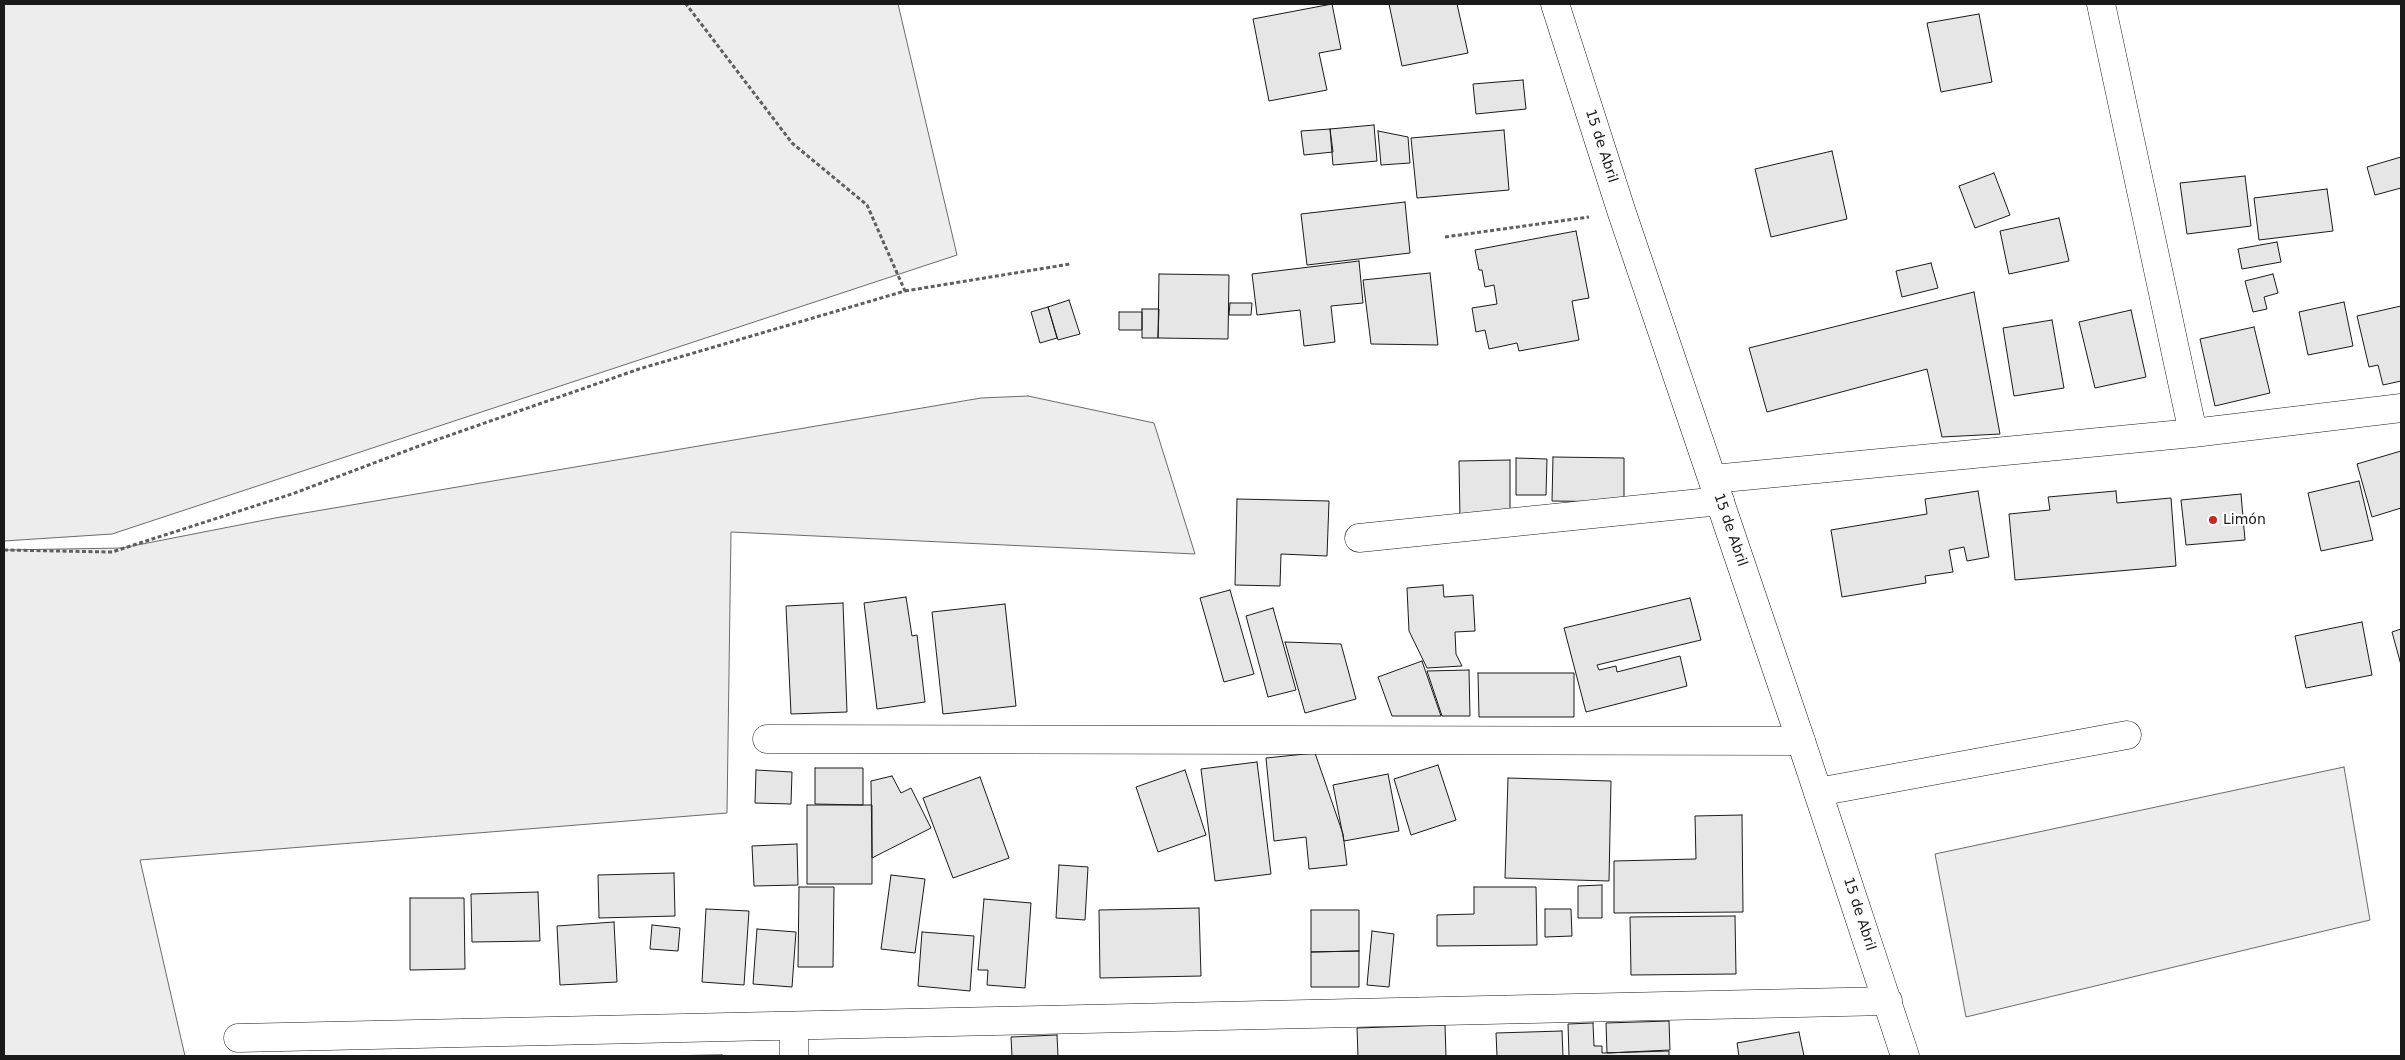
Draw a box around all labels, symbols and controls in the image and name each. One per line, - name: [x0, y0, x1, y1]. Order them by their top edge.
- street label: 15 de Abril: [1581, 107, 1621, 185]
- street label: 15 de Abril: [1710, 491, 1750, 569]
- place label: Limón: [2223, 512, 2266, 528]
- marker: Limón: [2207, 514, 2219, 526]
- street label: 15 de Abril: [1839, 875, 1879, 953]

